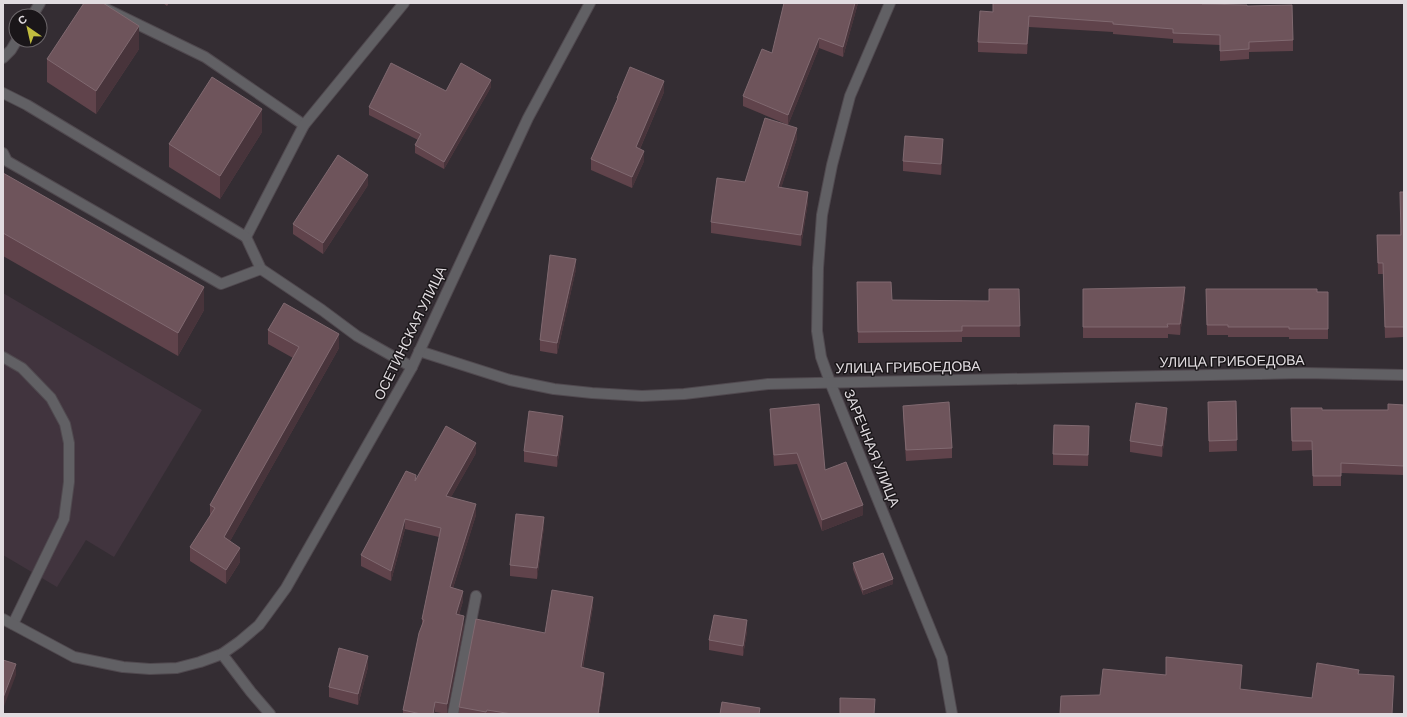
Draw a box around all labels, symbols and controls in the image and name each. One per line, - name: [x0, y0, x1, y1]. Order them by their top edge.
- north arrow: [8, 8, 48, 48]
- text: С: [15, 12, 29, 27]
- street label: ОСЕТИНСКАЯ УЛИЦА: [370, 262, 450, 403]
- street label: УЛИЦА ГРИБОЕДОВА: [1159, 351, 1305, 370]
- street label: УЛИЦА ГРИБОЕДОВА: [835, 357, 981, 376]
- street label: ЗАРЕЧНАЯ УЛИЦА: [841, 386, 904, 510]

